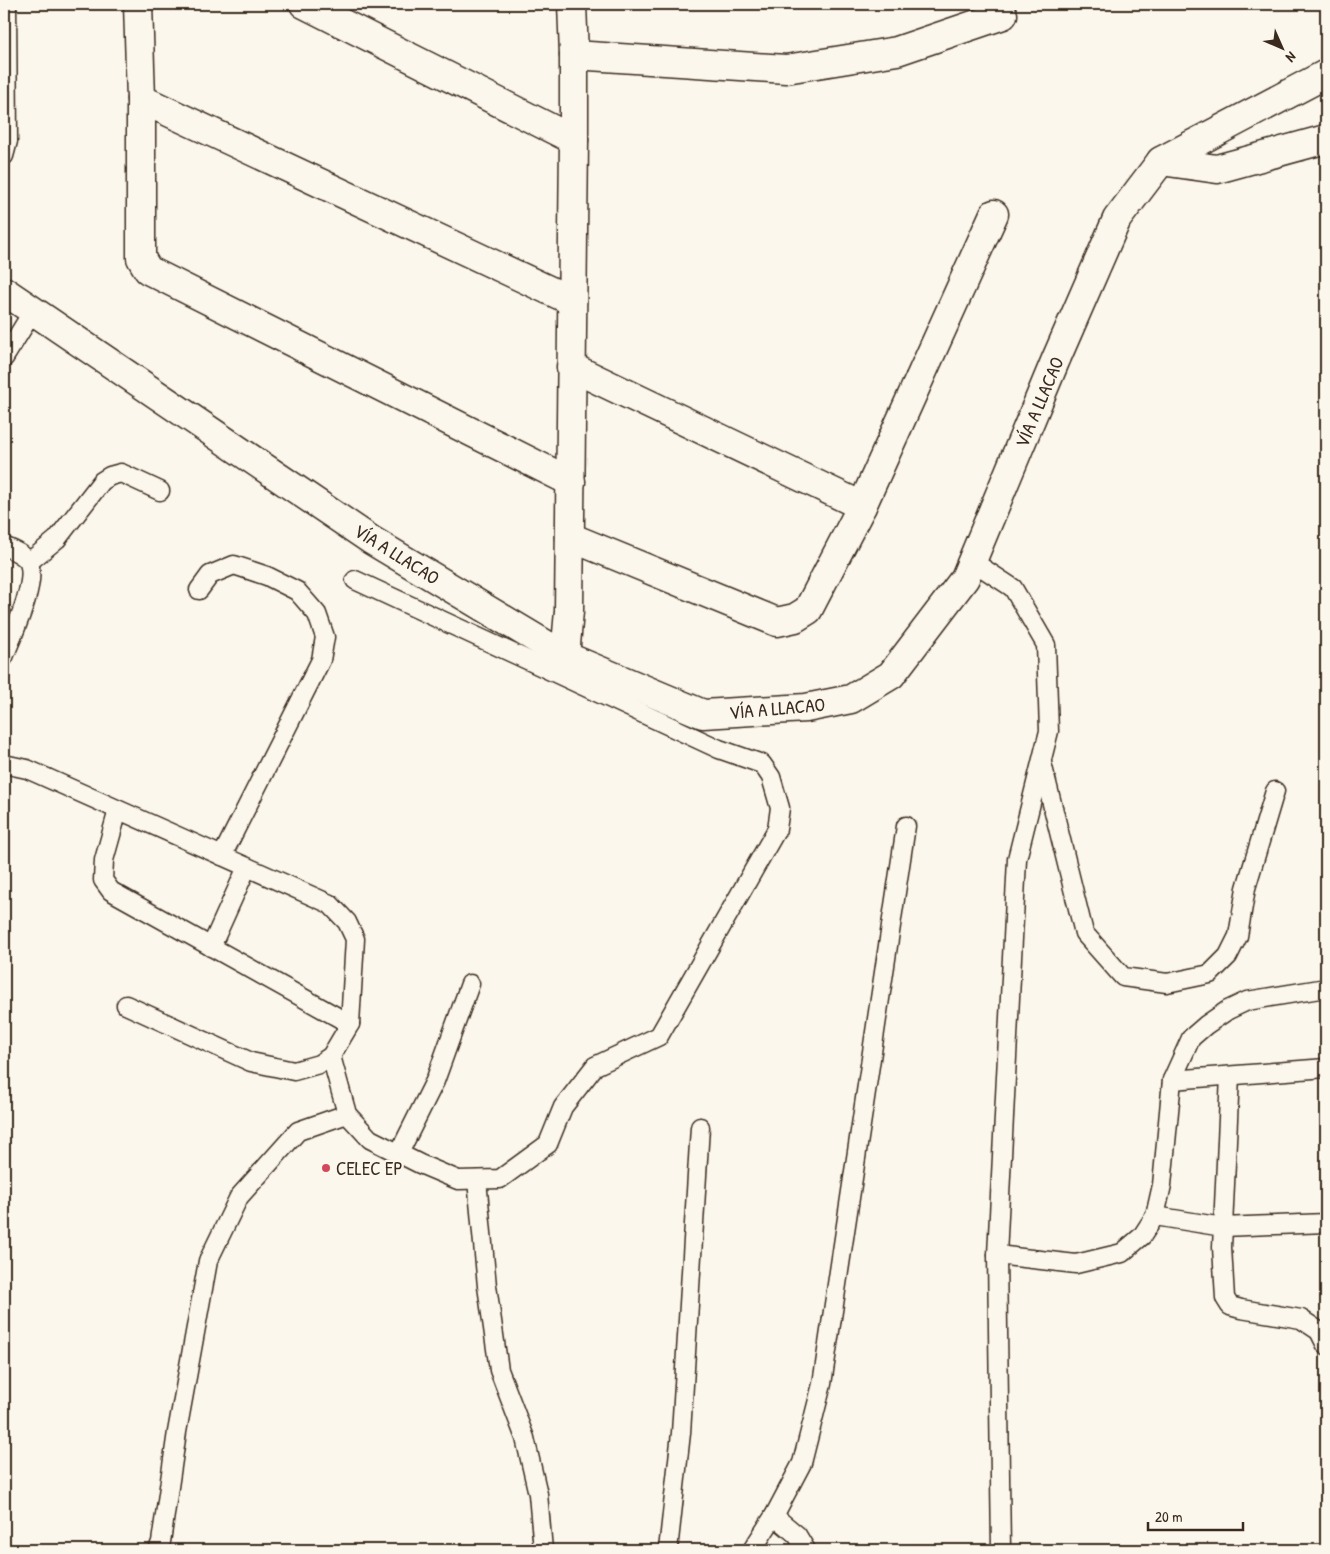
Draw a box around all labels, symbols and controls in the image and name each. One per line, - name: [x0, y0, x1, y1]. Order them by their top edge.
- north arrow: [1258, 22, 1308, 72]
- text: N: [1282, 48, 1301, 67]
- street label: VÍA A LLACAO: [1008, 353, 1070, 451]
- street label: VÍA A LLACAO: [349, 518, 445, 590]
- street label: VÍA A LLACAO: [728, 691, 826, 725]
- place label: CELEC EP: [336, 1155, 403, 1181]
- marker: CELEC EP: [320, 1162, 332, 1174]
- scale bar: [1148, 1499, 1242, 1531]
- text: 20 m: [1155, 1506, 1182, 1527]

